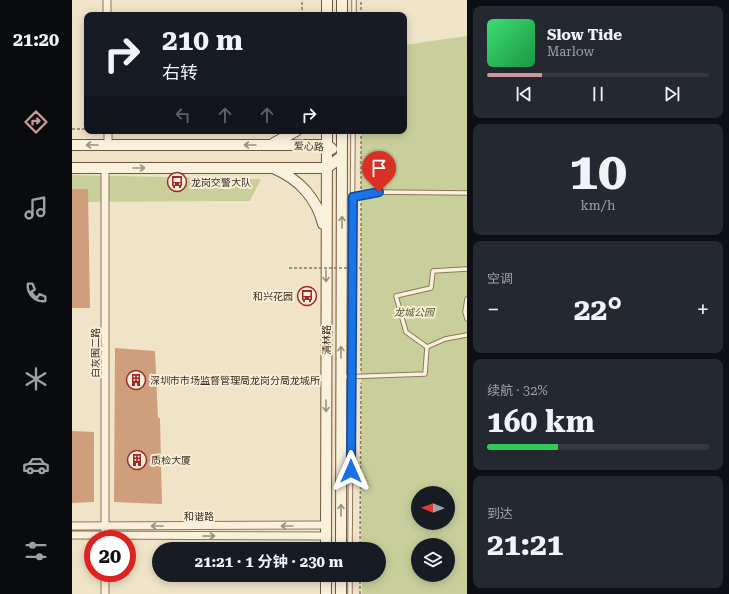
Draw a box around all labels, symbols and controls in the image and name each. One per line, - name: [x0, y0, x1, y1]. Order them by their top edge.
- text: 210 m: [162, 24, 243, 57]
- text: Slow Tide: [547, 26, 622, 44]
- icon: right: [96, 28, 148, 80]
- text: 21:20: [13, 29, 59, 50]
- text: Marlow: [547, 44, 594, 59]
- text: 右转: [162, 62, 198, 83]
- icon: previous: [513, 83, 535, 105]
- icon: pause: [587, 83, 609, 105]
- icon: next: [661, 83, 683, 105]
- icon: left: [172, 104, 194, 126]
- icon: ahead: [214, 104, 236, 126]
- icon: ahead: [256, 104, 278, 126]
- icon: right: [298, 104, 320, 126]
- icon: directions: [22, 108, 50, 136]
- street label: 爱心路: [294, 140, 324, 153]
- one-way arrow: [86, 141, 99, 149]
- one-way arrow: [244, 141, 257, 149]
- text: 10: [569, 141, 627, 202]
- pin: [362, 151, 396, 192]
- icon: arrive: [368, 157, 390, 179]
- one-way arrow: [132, 164, 145, 172]
- bus stop icon: 龙岗交警大队: [166, 171, 188, 193]
- place label: 龙岗交警大队: [191, 177, 251, 188]
- icon: music: [22, 194, 50, 222]
- text: km/h: [581, 198, 615, 213]
- one-way arrow: [338, 216, 346, 229]
- one-way arrow: [322, 269, 330, 282]
- text: 空调: [487, 271, 513, 286]
- icon: phone: [22, 279, 50, 307]
- bus stop icon: 和兴花园: [296, 285, 318, 307]
- place label: 和兴花园: [253, 291, 293, 302]
- text: 22°: [574, 292, 622, 327]
- text: −: [487, 297, 499, 322]
- text: +: [697, 297, 709, 322]
- park label: 龙城公园: [394, 307, 436, 318]
- street label: 清林路: [321, 325, 332, 355]
- street label: 白灰围二路: [90, 328, 101, 378]
- one-way arrow: [337, 346, 345, 359]
- icon: climate: [22, 365, 50, 393]
- building icon: 深圳市市场监督管理局龙岗分局龙城所: [125, 369, 147, 391]
- place label: 深圳市市场监督管理局龙岗分局龙城所: [150, 375, 320, 386]
- text: 续航 · 32%: [487, 383, 548, 398]
- one-way arrow: [322, 399, 330, 412]
- text: 160 km: [487, 404, 595, 439]
- building icon: 质检大厦: [126, 449, 148, 471]
- position arrow: [330, 450, 372, 492]
- icon: car: [22, 451, 50, 479]
- place label: 质检大厦: [151, 455, 191, 466]
- north arrow: [411, 486, 455, 530]
- map controls: [411, 486, 455, 582]
- one-way arrow: [337, 504, 345, 517]
- text: 到达: [487, 506, 513, 521]
- street label: 和谐路: [184, 511, 214, 522]
- one-way arrow: [151, 522, 164, 530]
- one-way arrow: [281, 522, 294, 530]
- text: 21:21: [487, 527, 564, 562]
- speed limit sign: 20: [84, 530, 136, 582]
- one-way arrow: [202, 532, 215, 540]
- icon: filters: [22, 537, 50, 565]
- button: layers: [411, 538, 455, 582]
- text: 21:21 · 1 分钟 · 230 m: [195, 553, 343, 571]

